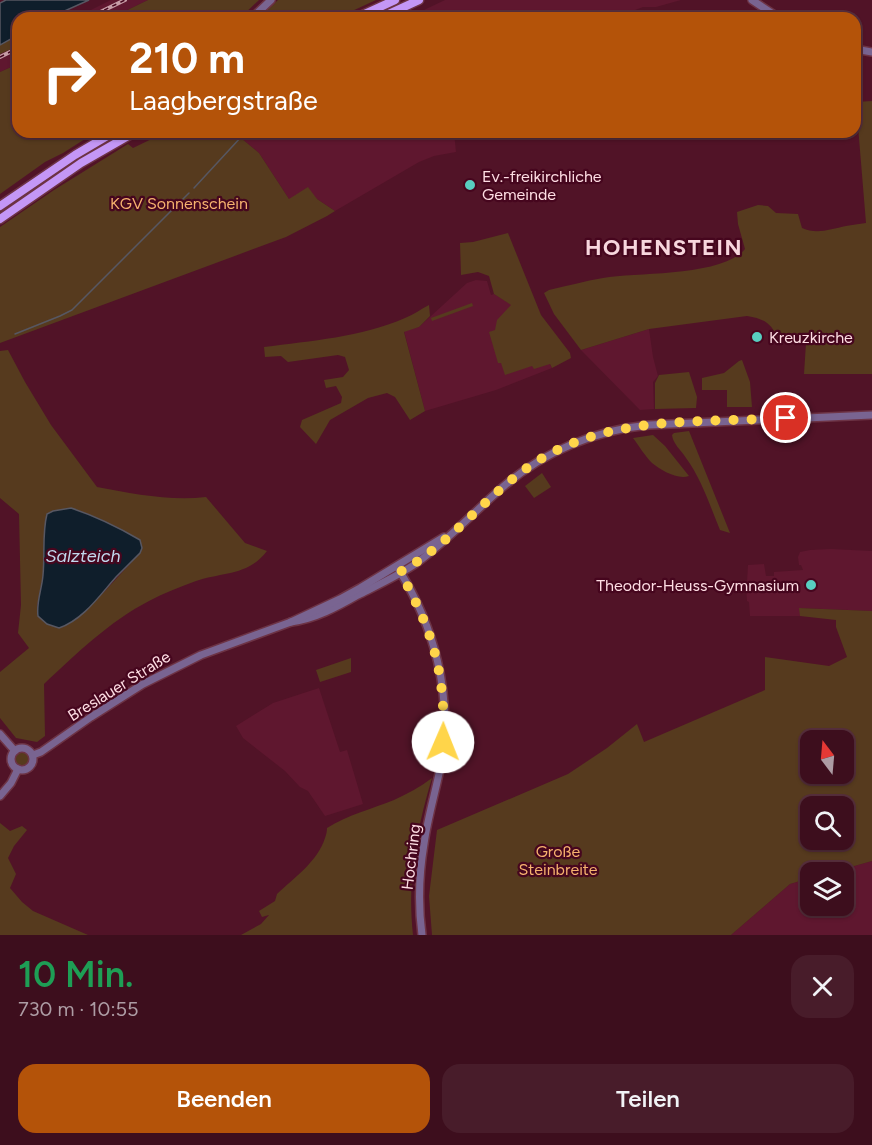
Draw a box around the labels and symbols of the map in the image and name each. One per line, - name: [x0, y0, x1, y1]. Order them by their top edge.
- place label: Ev.-freikirchliche Gemeinde: [482, 167, 602, 204]
- marker: Ev.-freikirchliche Gemeinde: [463, 178, 477, 192]
- park label: KGV Sonnenschein: [110, 194, 248, 213]
- district label: HOHENSTEIN: [585, 234, 743, 261]
- place label: Kreuzkirche: [769, 328, 853, 347]
- marker: Kreuzkirche: [750, 330, 764, 344]
- pin: [760, 392, 811, 443]
- water label: Salzteich: [45, 545, 121, 567]
- place label: Theodor-Heuss-Gymnasium: [596, 576, 799, 595]
- marker: Theodor-Heuss-Gymnasium: [804, 578, 818, 592]
- street label: Breslauer Straße: [64, 647, 174, 725]
- position arrow: [411, 710, 475, 774]
- north arrow: [800, 730, 854, 784]
- street label: Hochring: [398, 823, 424, 891]
- park label: Große Steinbreite: [518, 842, 598, 879]

